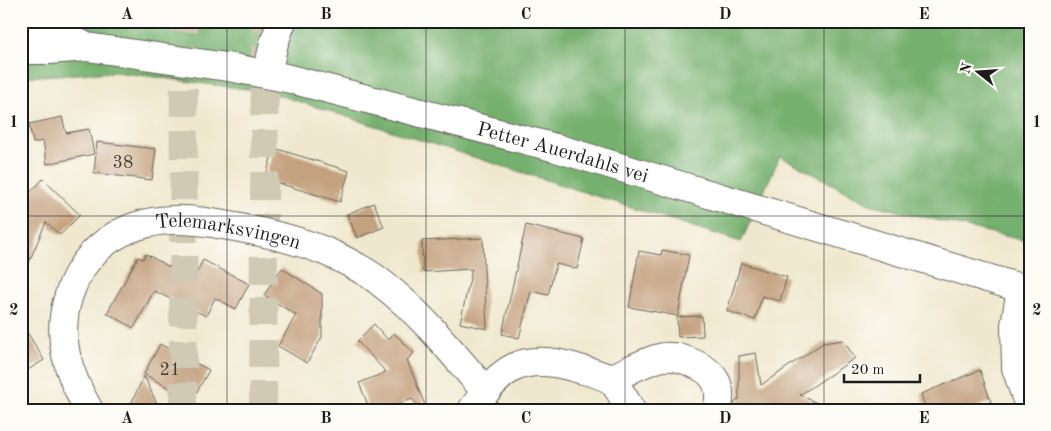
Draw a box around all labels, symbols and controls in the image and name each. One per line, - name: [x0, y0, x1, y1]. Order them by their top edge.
- text: A: [121, 7, 133, 23]
- text: B: [320, 7, 332, 23]
- text: C: [521, 7, 531, 23]
- text: D: [719, 7, 731, 23]
- text: E: [918, 7, 930, 23]
- north arrow: [954, 48, 1004, 98]
- text: N: [958, 61, 975, 76]
- text: 1: [9, 115, 19, 131]
- text: 1: [1032, 115, 1042, 131]
- street label: Petter Auerdahls vei: [474, 120, 650, 187]
- house number: 38: [113, 154, 133, 172]
- street label: Telemarksvingen: [154, 212, 303, 254]
- text: 2: [9, 303, 19, 319]
- text: 2: [1032, 303, 1042, 319]
- scale bar: [844, 351, 920, 383]
- house number: 21: [160, 361, 180, 379]
- text: 20 m: [851, 363, 885, 378]
- text: A: [121, 411, 133, 427]
- text: B: [320, 411, 332, 427]
- text: C: [521, 411, 531, 427]
- text: D: [719, 411, 731, 427]
- text: E: [918, 411, 930, 427]

